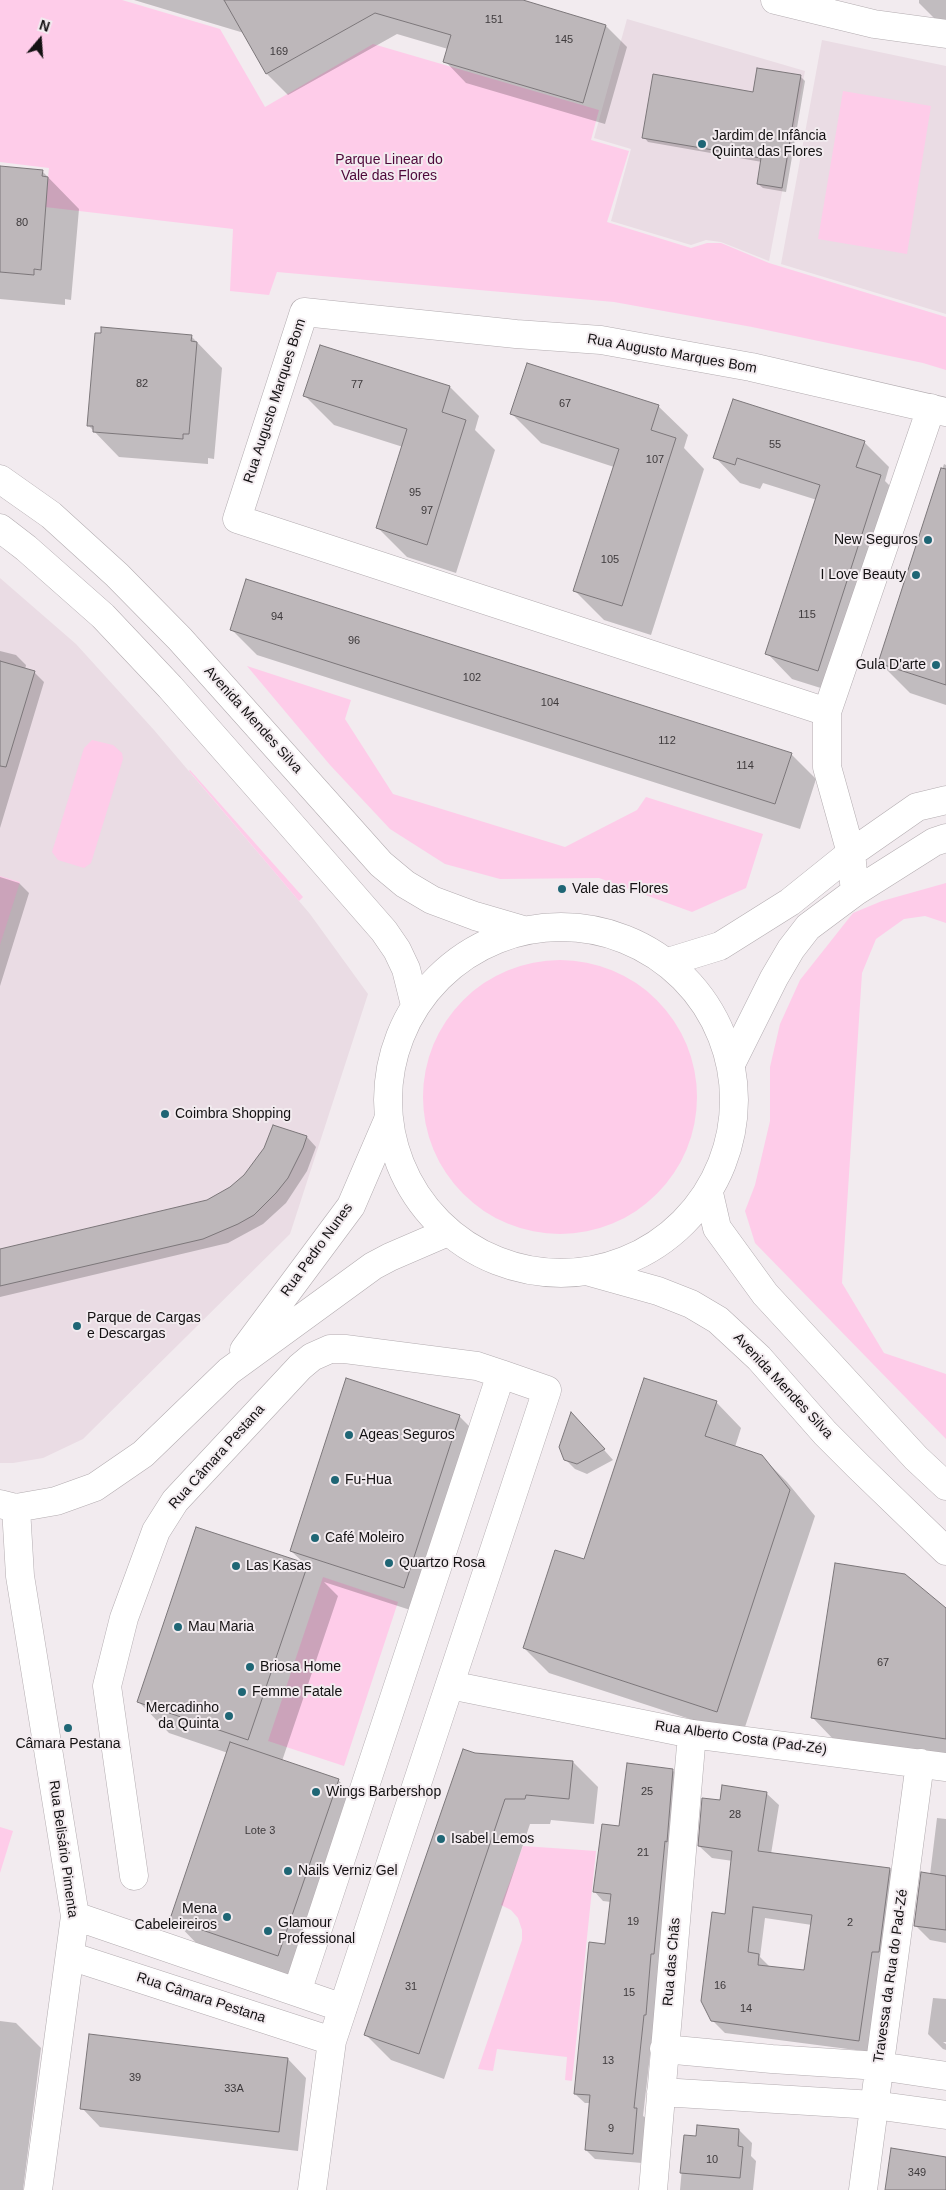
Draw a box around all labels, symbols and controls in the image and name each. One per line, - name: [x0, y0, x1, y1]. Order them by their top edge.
- house number: 151: [485, 13, 503, 27]
- north arrow: [15, 15, 65, 65]
- text: N: [37, 17, 52, 35]
- house number: 145: [555, 33, 573, 47]
- house number: 169: [270, 45, 288, 59]
- place label: Jardim de Infância Quinta das Flores: [712, 128, 826, 160]
- marker: Jardim de Infância Quinta das Flores: [696, 138, 708, 150]
- park label: Parque Linear do Vale das Flores: [335, 152, 443, 184]
- house number: 80: [16, 216, 28, 230]
- street label: Rua Augusto Marques Bom: [240, 317, 310, 485]
- street label: Rua Augusto Marques Bom: [586, 331, 758, 377]
- house number: 82: [136, 377, 148, 391]
- house number: 77: [351, 378, 363, 392]
- house number: 67: [559, 397, 571, 411]
- house number: 55: [769, 438, 781, 452]
- house number: 107: [646, 453, 664, 467]
- house number: 95: [409, 486, 421, 500]
- house number: 97: [421, 504, 433, 518]
- place label: New Seguros: [834, 532, 918, 548]
- marker: New Seguros: [922, 534, 934, 546]
- house number: 105: [601, 553, 619, 567]
- place label: I Love Beauty: [820, 567, 906, 583]
- marker: I Love Beauty: [910, 569, 922, 581]
- house number: 115: [798, 608, 816, 622]
- house number: 94: [271, 610, 283, 624]
- house number: 96: [348, 634, 360, 648]
- place label: Gula D'arte: [856, 657, 926, 673]
- marker: Gula D'arte: [930, 659, 942, 671]
- street label: Avenida Mendes Silva: [200, 663, 306, 777]
- house number: 102: [463, 671, 481, 685]
- house number: 104: [541, 696, 559, 710]
- house number: 112: [658, 734, 676, 748]
- house number: 114: [736, 759, 754, 773]
- place label: Vale das Flores: [572, 881, 668, 897]
- marker: Vale das Flores: [556, 883, 568, 895]
- place label: Coimbra Shopping: [175, 1106, 291, 1122]
- marker: Coimbra Shopping: [159, 1108, 171, 1120]
- street label: Rua Pedro Nunes: [277, 1200, 357, 1300]
- place label: Parque de Cargas e Descargas: [87, 1310, 201, 1342]
- marker: Parque de Cargas e Descargas: [71, 1320, 83, 1332]
- street label: Avenida Mendes Silva: [730, 1330, 836, 1442]
- street label: Rua Câmara Pestana: [166, 1401, 268, 1513]
- place label: Ageas Seguros: [359, 1427, 455, 1443]
- marker: Ageas Seguros: [343, 1429, 355, 1441]
- place label: Fu-Hua: [345, 1472, 392, 1488]
- marker: Fu-Hua: [329, 1474, 341, 1486]
- place label: Café Moleiro: [325, 1530, 404, 1546]
- marker: Café Moleiro: [309, 1532, 321, 1544]
- place label: Quartzo Rosa: [399, 1555, 485, 1571]
- marker: Quartzo Rosa: [383, 1557, 395, 1569]
- place label: Las Kasas: [246, 1558, 311, 1574]
- marker: Las Kasas: [230, 1560, 242, 1572]
- place label: Mau Maria: [188, 1619, 254, 1635]
- marker: Mau Maria: [172, 1621, 184, 1633]
- house number: 67: [877, 1656, 889, 1670]
- place label: Briosa Home: [260, 1659, 341, 1675]
- marker: Briosa Home: [244, 1661, 256, 1673]
- place label: Femme Fatale: [252, 1684, 342, 1700]
- marker: Femme Fatale: [236, 1686, 248, 1698]
- place label: Mercadinho da Quinta: [146, 1700, 219, 1732]
- marker: Mercadinho da Quinta: [223, 1710, 235, 1722]
- street label: Rua Alberto Costa (Pad-Zé): [654, 1718, 828, 1758]
- marker: Câmara Pestana: [62, 1722, 74, 1734]
- place label: Câmara Pestana: [15, 1736, 121, 1752]
- street label: Rua Belisário Pimenta: [45, 1779, 81, 1919]
- place label: Wings Barbershop: [326, 1784, 441, 1800]
- house number: 25: [641, 1785, 653, 1799]
- marker: Wings Barbershop: [310, 1786, 322, 1798]
- house number: 28: [729, 1808, 741, 1822]
- house number: Lote 3: [245, 1824, 275, 1838]
- place label: Isabel Lemos: [451, 1831, 534, 1847]
- marker: Isabel Lemos: [435, 1833, 447, 1845]
- house number: 21: [637, 1846, 649, 1860]
- place label: Nails Verniz Gel: [298, 1863, 398, 1879]
- marker: Nails Verniz Gel: [282, 1865, 294, 1877]
- street label: Travessa da Rua do Pad-Zé: [870, 1888, 912, 2064]
- place label: Mena Cabeleireiros: [135, 1901, 217, 1934]
- marker: Mena Cabeleireiros: [221, 1911, 233, 1923]
- place label: Glamour Professional: [278, 1915, 355, 1948]
- house number: 19: [627, 1915, 639, 1929]
- house number: 2: [847, 1916, 853, 1930]
- street label: Rua das Chãs: [660, 1917, 684, 2007]
- marker: Glamour Professional: [262, 1925, 274, 1937]
- street label: Rua Câmara Pestana: [134, 1969, 268, 2027]
- house number: 16: [714, 1979, 726, 1993]
- house number: 31: [405, 1980, 417, 1994]
- house number: 15: [623, 1986, 635, 2000]
- house number: 14: [740, 2002, 752, 2016]
- house number: 13: [602, 2054, 614, 2068]
- house number: 39: [129, 2071, 141, 2085]
- house number: 33A: [224, 2082, 244, 2096]
- house number: 9: [608, 2122, 614, 2136]
- house number: 10: [706, 2153, 718, 2167]
- house number: 349: [908, 2166, 926, 2180]

